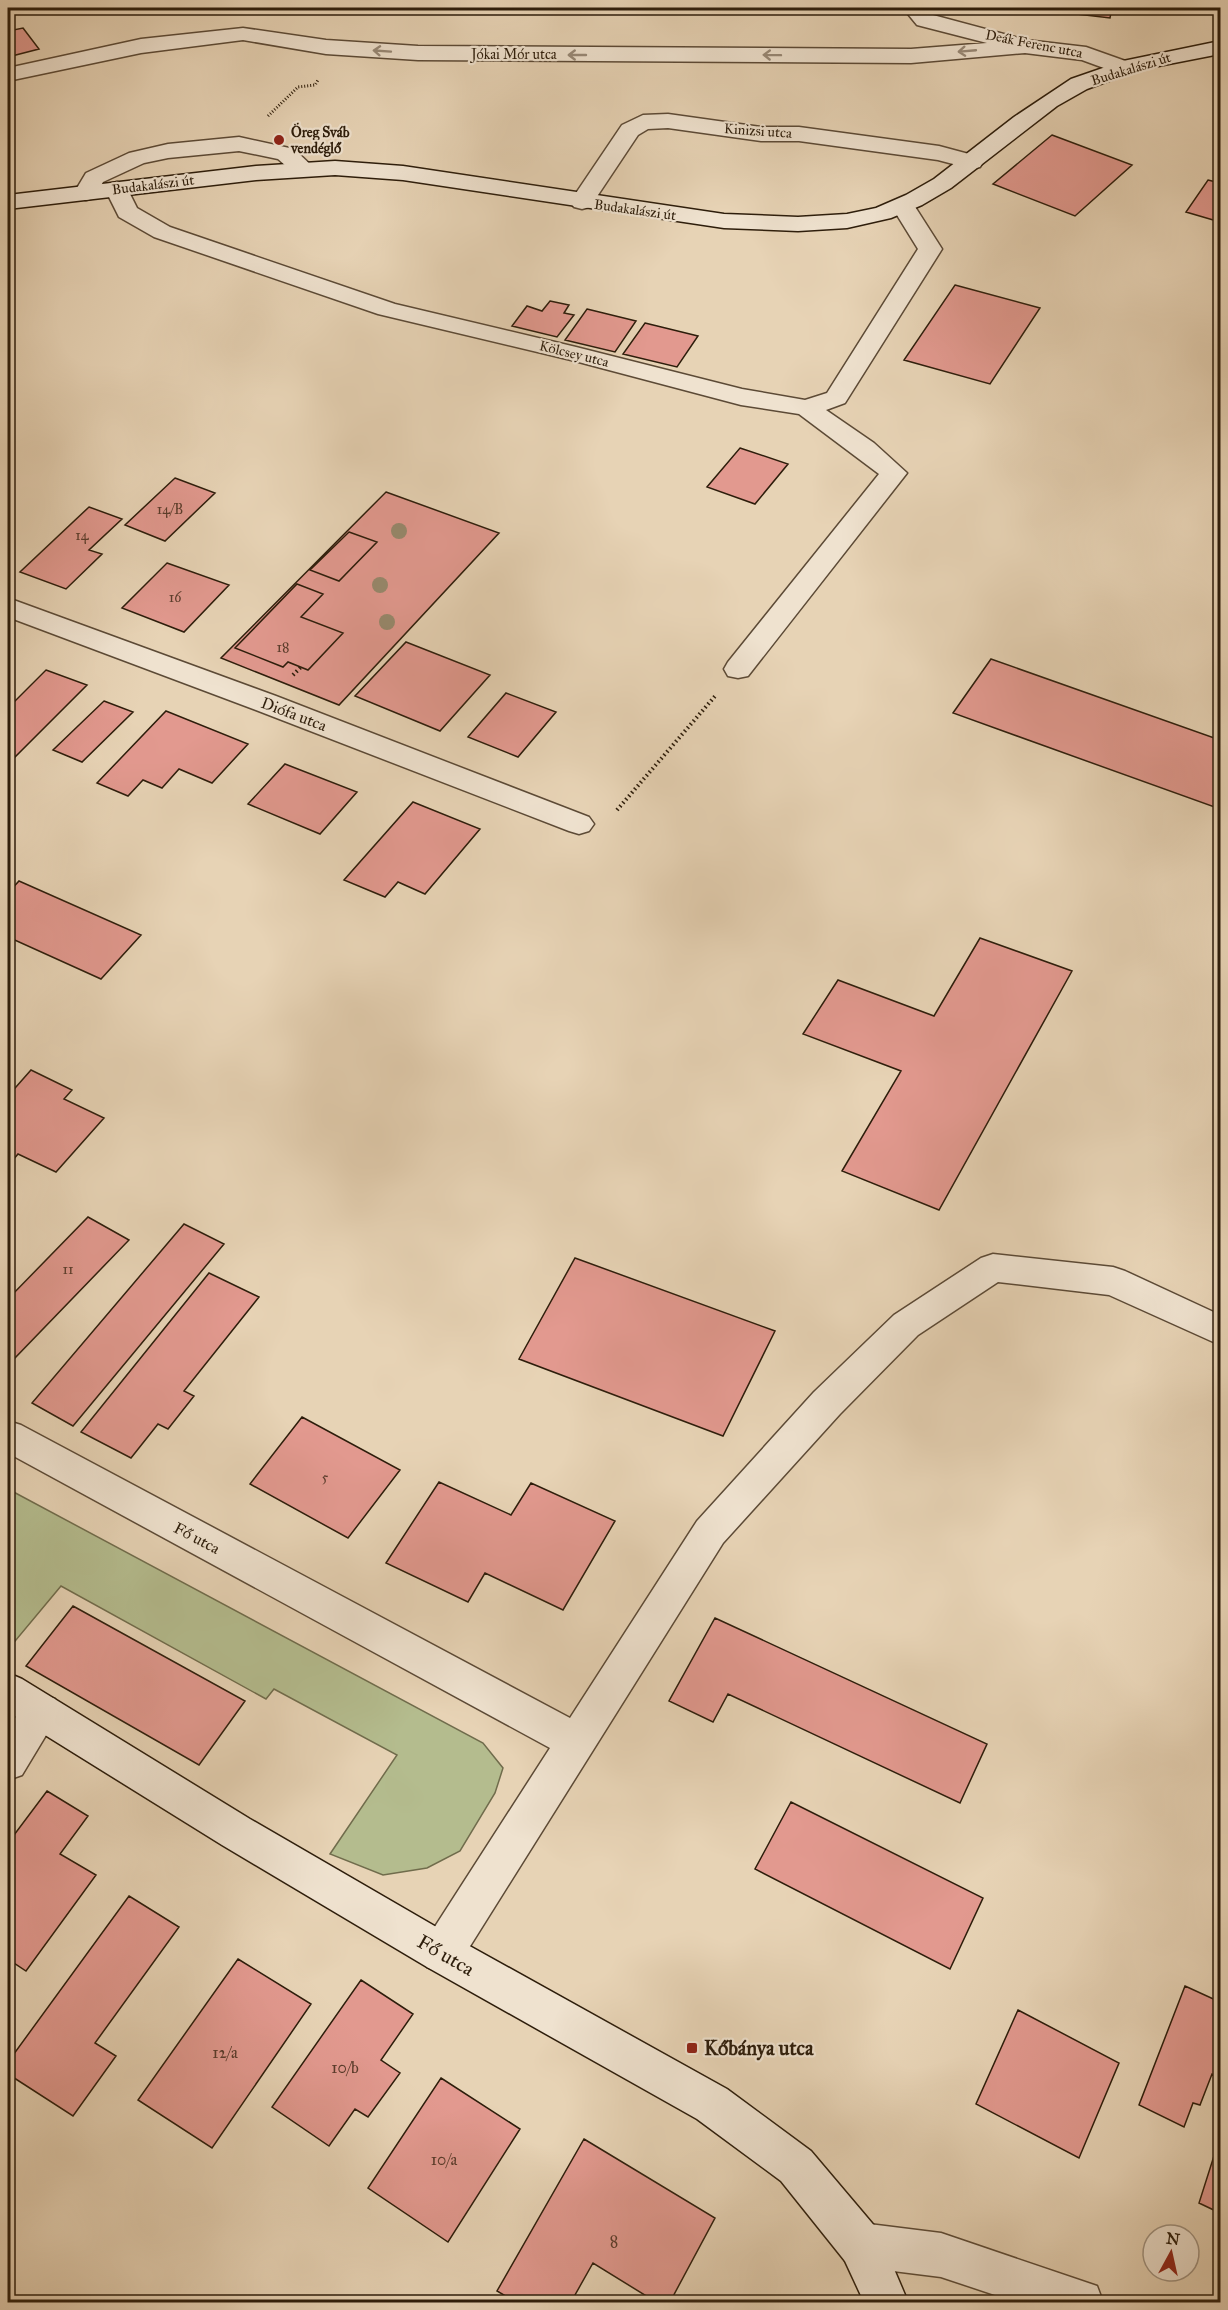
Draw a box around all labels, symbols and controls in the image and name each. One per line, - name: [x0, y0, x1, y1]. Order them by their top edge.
- street label: Deák Ferenc utca: [984, 26, 1084, 62]
- one-way arrow: [373, 45, 393, 56]
- street label: Jókai Mór utca: [469, 46, 557, 64]
- one-way arrow: [957, 46, 977, 57]
- one-way arrow: [567, 49, 587, 61]
- one-way arrow: [762, 49, 782, 61]
- street label: Budakalászi út: [1089, 49, 1173, 89]
- street label: Kinizsi utca: [724, 120, 793, 142]
- place label: Öreg Sváb vendéglő: [290, 122, 350, 158]
- marker: Öreg Sváb vendéglő: [272, 133, 286, 147]
- street label: Budakalászi út: [111, 172, 195, 198]
- street label: Budakalászi út: [593, 196, 677, 224]
- street label: Kölcsey utca: [537, 337, 611, 371]
- house number: 14/B: [157, 501, 183, 518]
- house number: 14: [75, 527, 90, 544]
- house number: 16: [169, 589, 182, 606]
- house number: 18: [277, 639, 289, 656]
- street label: Diófa utca: [259, 693, 330, 735]
- house number: 11: [62, 1261, 74, 1278]
- house number: 5: [322, 1469, 329, 1486]
- street label: Fő utca: [171, 1518, 223, 1558]
- street label: Fő utca: [413, 1929, 479, 1981]
- place label: Kőbánya utca: [704, 2036, 814, 2061]
- marker: Kőbánya utca: [685, 2041, 699, 2055]
- house number: 12/a: [212, 2043, 238, 2062]
- house number: 10/b: [331, 2058, 359, 2077]
- house number: 10/a: [431, 2150, 458, 2169]
- north arrow: [1141, 2223, 1201, 2283]
- text: N: [1165, 2228, 1181, 2249]
- house number: 8: [610, 2232, 618, 2251]

